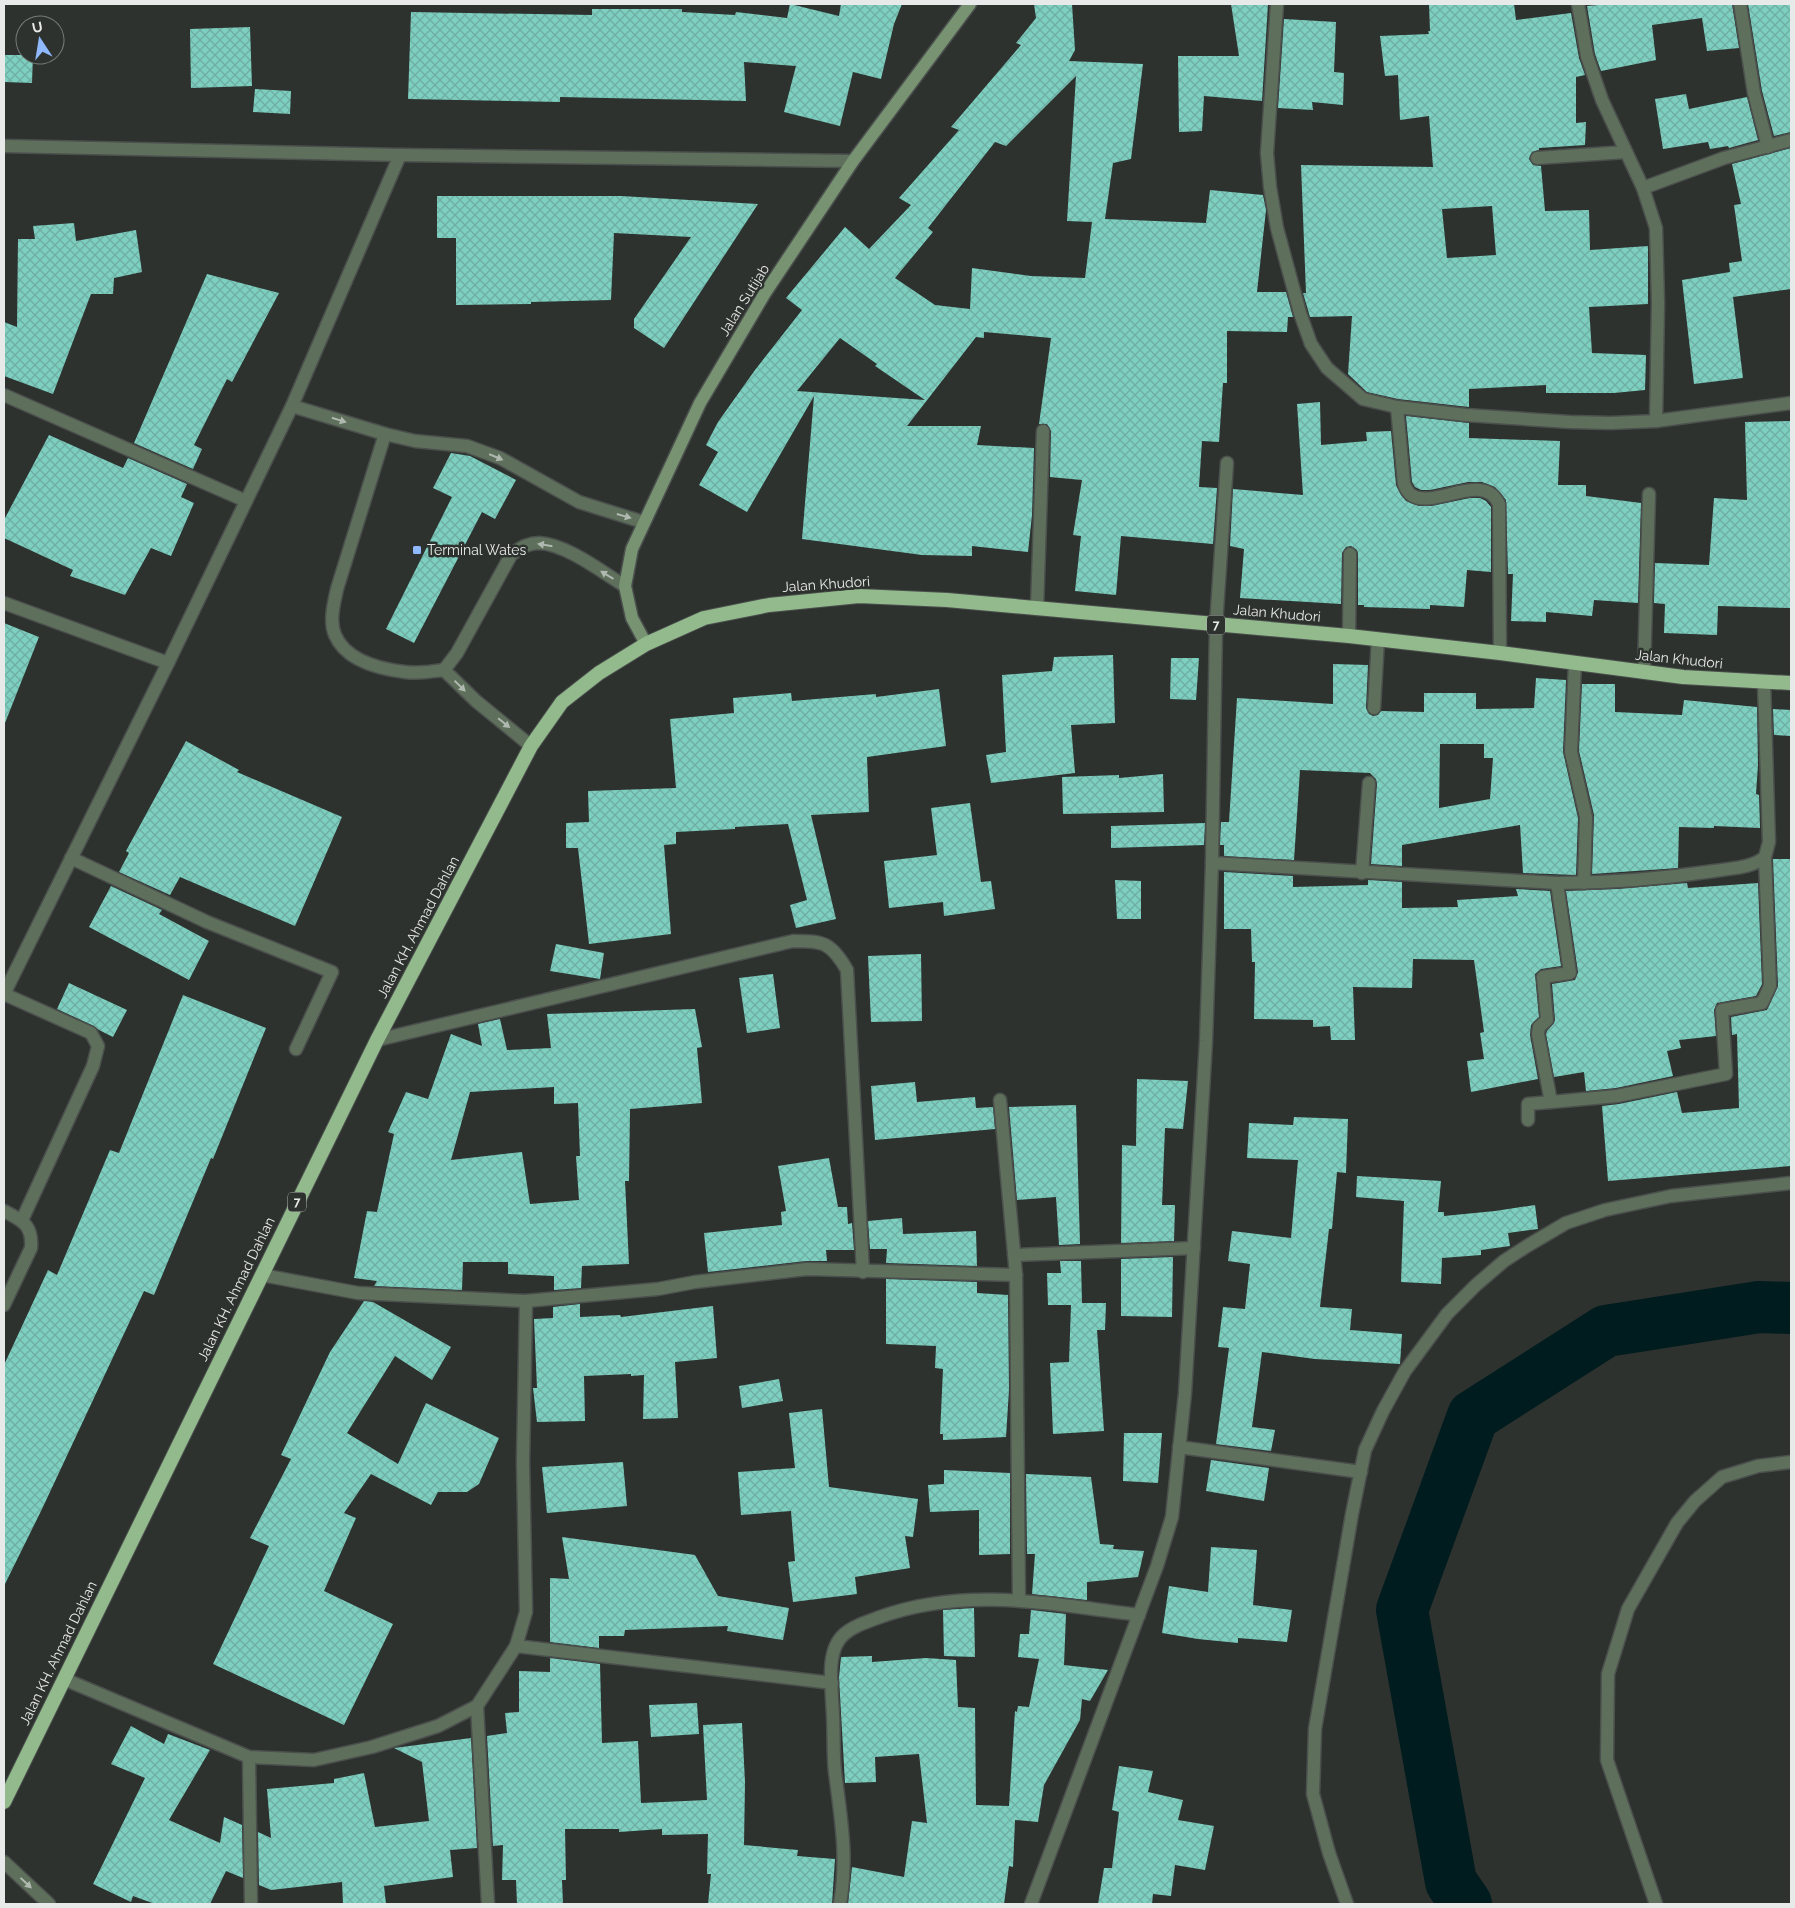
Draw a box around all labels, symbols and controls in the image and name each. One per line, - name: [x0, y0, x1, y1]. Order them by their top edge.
- north arrow: [15, 15, 65, 65]
- text: U: [30, 18, 44, 36]
- street label: Jalan Sutijab: [716, 261, 773, 339]
- one-way arrow: [331, 416, 346, 424]
- one-way arrow: [489, 453, 504, 461]
- one-way arrow: [617, 513, 632, 521]
- one-way arrow: [537, 540, 553, 548]
- place label: Terminal Wates: [427, 542, 527, 558]
- marker: Terminal Wates: [411, 544, 423, 556]
- one-way arrow: [600, 571, 614, 580]
- street label: Jalan Khudori: [782, 573, 870, 595]
- street label: Jalan Khudori: [1233, 601, 1321, 625]
- road number: 7: [1207, 616, 1225, 634]
- street label: Jalan Khudori: [1634, 646, 1724, 672]
- one-way arrow: [454, 680, 466, 692]
- one-way arrow: [497, 718, 510, 729]
- street label: Jalan KH. Ahmad Dahlan: [374, 853, 462, 1001]
- road number: 7: [288, 1192, 306, 1212]
- street label: Jalan KH. Ahmad Dahlan: [194, 1214, 278, 1364]
- street label: Jalan KH. Ahmad Dahlan: [16, 1578, 100, 1728]
- one-way arrow: [20, 1877, 32, 1889]

